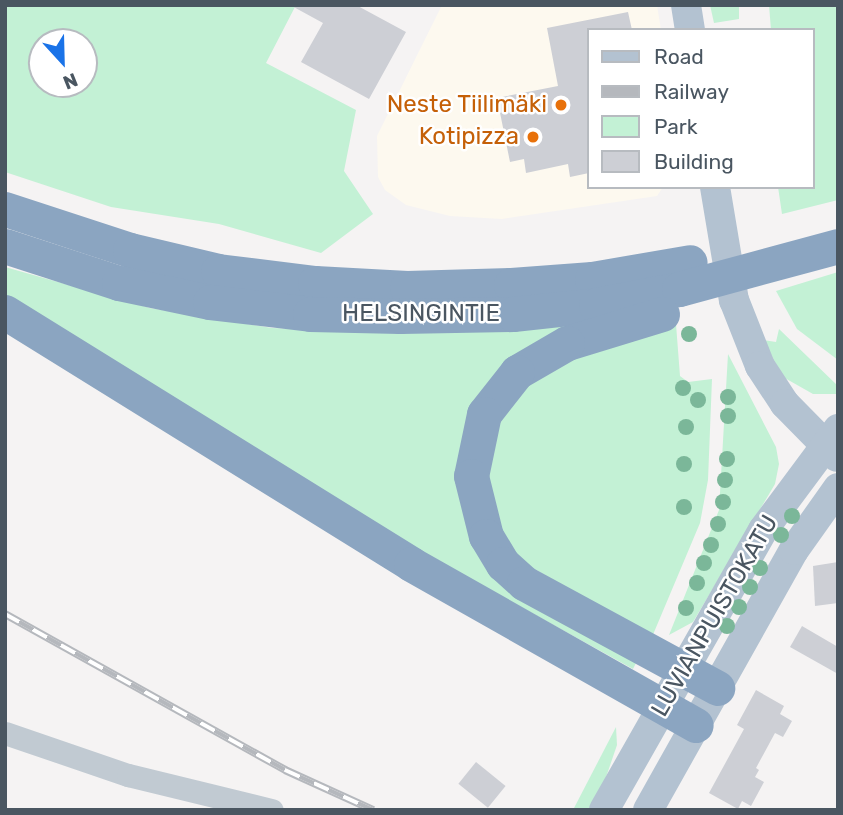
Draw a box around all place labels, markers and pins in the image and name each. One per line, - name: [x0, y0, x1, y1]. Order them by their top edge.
- place label: Neste Tiilimäki: [386, 91, 547, 119]
- marker: Neste Tiilimäki: [553, 97, 569, 113]
- place label: Kotipizza: [419, 123, 519, 151]
- marker: Kotipizza: [525, 129, 541, 145]

